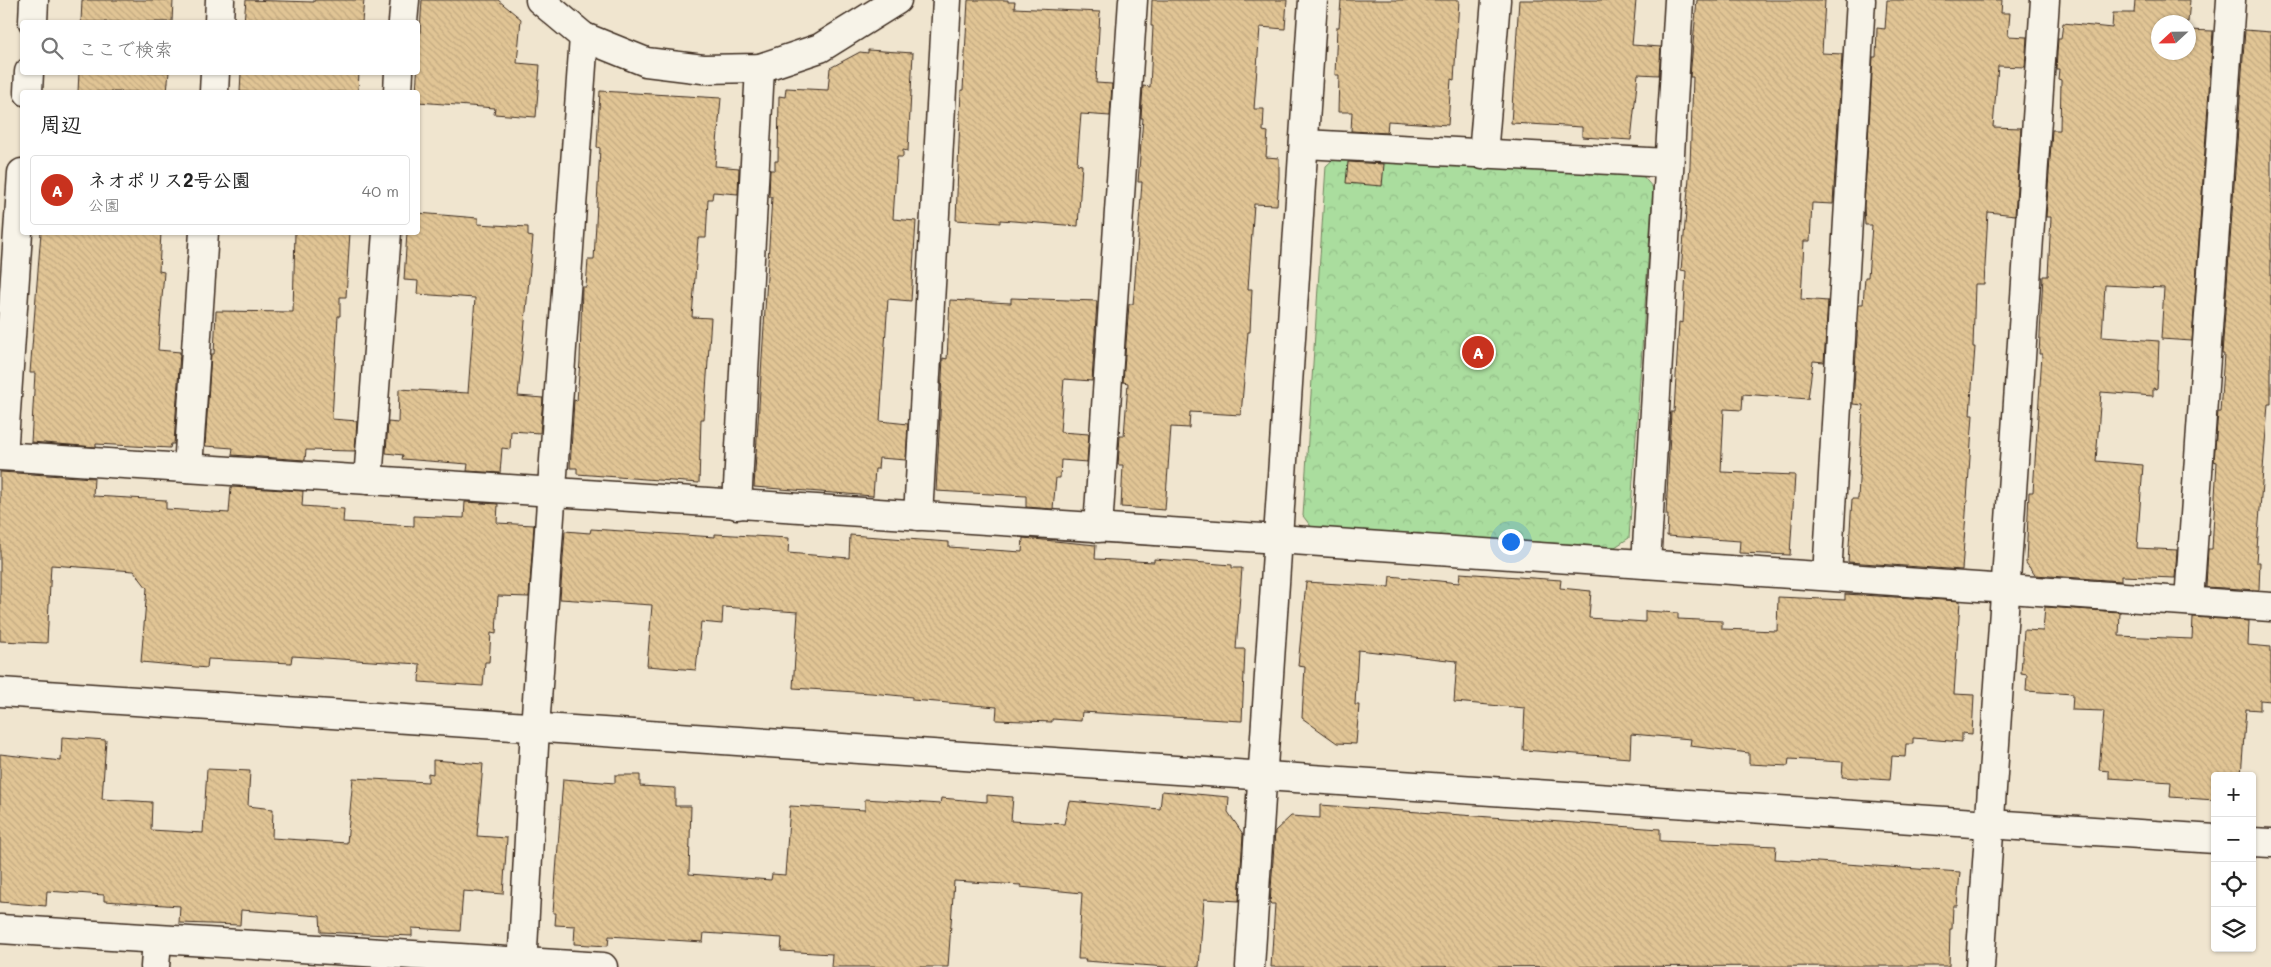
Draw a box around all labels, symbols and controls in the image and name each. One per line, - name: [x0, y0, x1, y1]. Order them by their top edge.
- north arrow: [2151, 15, 2196, 60]
- search box: [20, 20, 420, 75]
- icon: search: [38, 34, 66, 62]
- text: ここで検索: [78, 36, 173, 61]
- text: 周辺: [40, 110, 82, 137]
- text: ネオポリス2号公園: [88, 167, 251, 192]
- text: A: [51, 180, 63, 201]
- text: 40 m: [362, 180, 399, 201]
- text: 公園: [88, 194, 120, 215]
- pin: A: [1462, 333, 1494, 371]
- your location: [1498, 529, 1524, 555]
- map controls: [2211, 772, 2256, 952]
- button: +: [2211, 772, 2256, 817]
- button: −: [2211, 817, 2256, 862]
- button: locate: [2211, 862, 2256, 907]
- button: layers: [2211, 907, 2256, 952]

